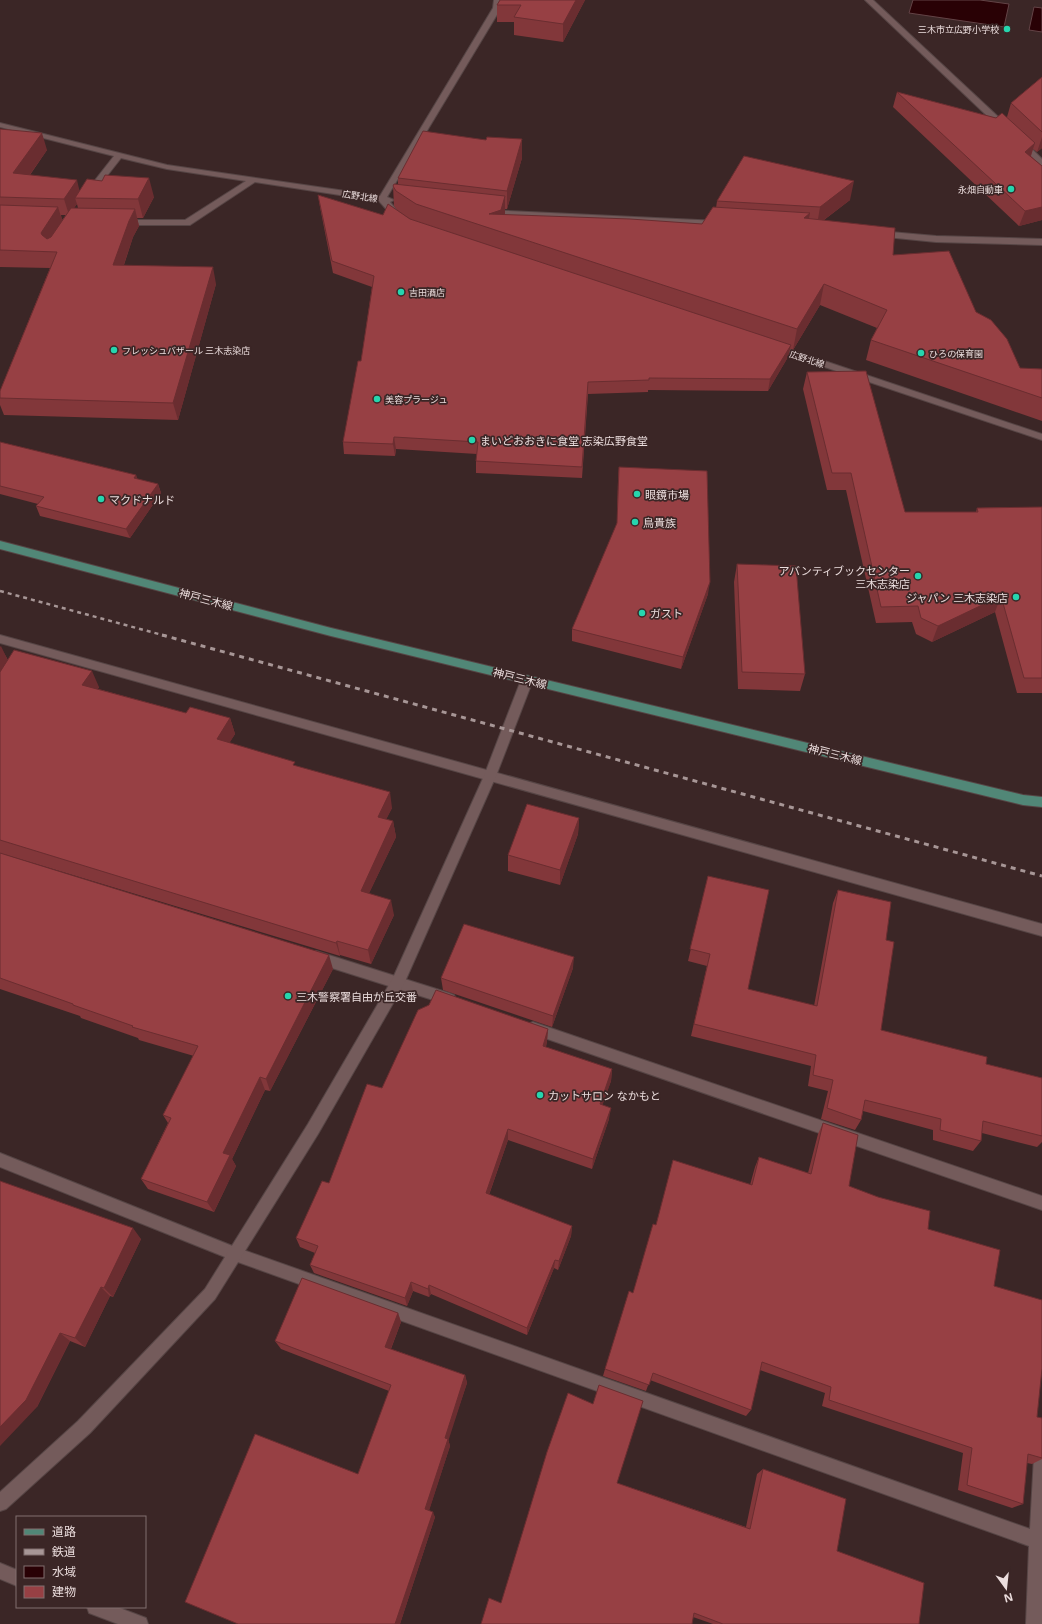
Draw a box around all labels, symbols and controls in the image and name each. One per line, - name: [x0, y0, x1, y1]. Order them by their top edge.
- place label: 三木市立広野小学校: [918, 23, 999, 36]
- marker: 三木市立広野小学校: [1002, 24, 1012, 34]
- place label: 永畑自動車: [958, 183, 1003, 196]
- marker: 永畑自動車: [1006, 184, 1016, 194]
- street label: 広野北線: [341, 187, 380, 205]
- place label: 吉田酒店: [409, 286, 445, 299]
- marker: 吉田酒店: [396, 287, 406, 297]
- place label: フレッシュバザール 三木志染店: [122, 344, 250, 357]
- marker: フレッシュバザール 三木志染店: [109, 345, 119, 355]
- street label: 広野北線: [788, 347, 827, 371]
- place label: ひろの保育園: [929, 347, 983, 360]
- marker: ひろの保育園: [916, 348, 926, 358]
- place label: 美容プラージュ: [385, 393, 447, 406]
- marker: 美容プラージュ: [372, 394, 382, 404]
- place label: まいどおおきに食堂 志染広野食堂: [480, 433, 648, 448]
- marker: まいどおおきに食堂 志染広野食堂: [467, 435, 477, 445]
- place label: 眼鏡市場: [645, 487, 689, 502]
- marker: 眼鏡市場: [632, 489, 642, 499]
- place label: マクドナルド: [109, 492, 175, 507]
- marker: マクドナルド: [96, 494, 106, 504]
- place label: 鳥貴族: [643, 515, 676, 530]
- marker: 鳥貴族: [630, 517, 640, 527]
- place label: アバンティブックセンター 三木志染店: [779, 563, 910, 591]
- marker: アバンティブックセンター 三木志染店: [913, 571, 923, 581]
- street label: 神戸三木線: [177, 585, 235, 613]
- place label: ジャパン 三木志染店: [906, 590, 1008, 605]
- marker: ジャパン 三木志染店: [1011, 592, 1021, 602]
- place label: ガスト: [650, 606, 683, 621]
- marker: ガスト: [637, 608, 647, 618]
- street label: 神戸三木線: [492, 664, 548, 692]
- street label: 神戸三木線: [807, 740, 863, 768]
- place label: 三木警察署自由が丘交番: [296, 989, 417, 1004]
- marker: 三木警察署自由が丘交番: [283, 991, 293, 1001]
- place label: カットサロン なかもと: [548, 1088, 661, 1103]
- marker: カットサロン なかもと: [535, 1090, 545, 1100]
- legend: [16, 1516, 146, 1608]
- text: 道路: [52, 1523, 76, 1540]
- text: 鉄道: [52, 1543, 76, 1560]
- text: 水域: [52, 1563, 76, 1580]
- north arrow: [986, 1568, 1026, 1608]
- text: 建物: [52, 1583, 76, 1600]
- text: N: [1002, 1590, 1015, 1607]

